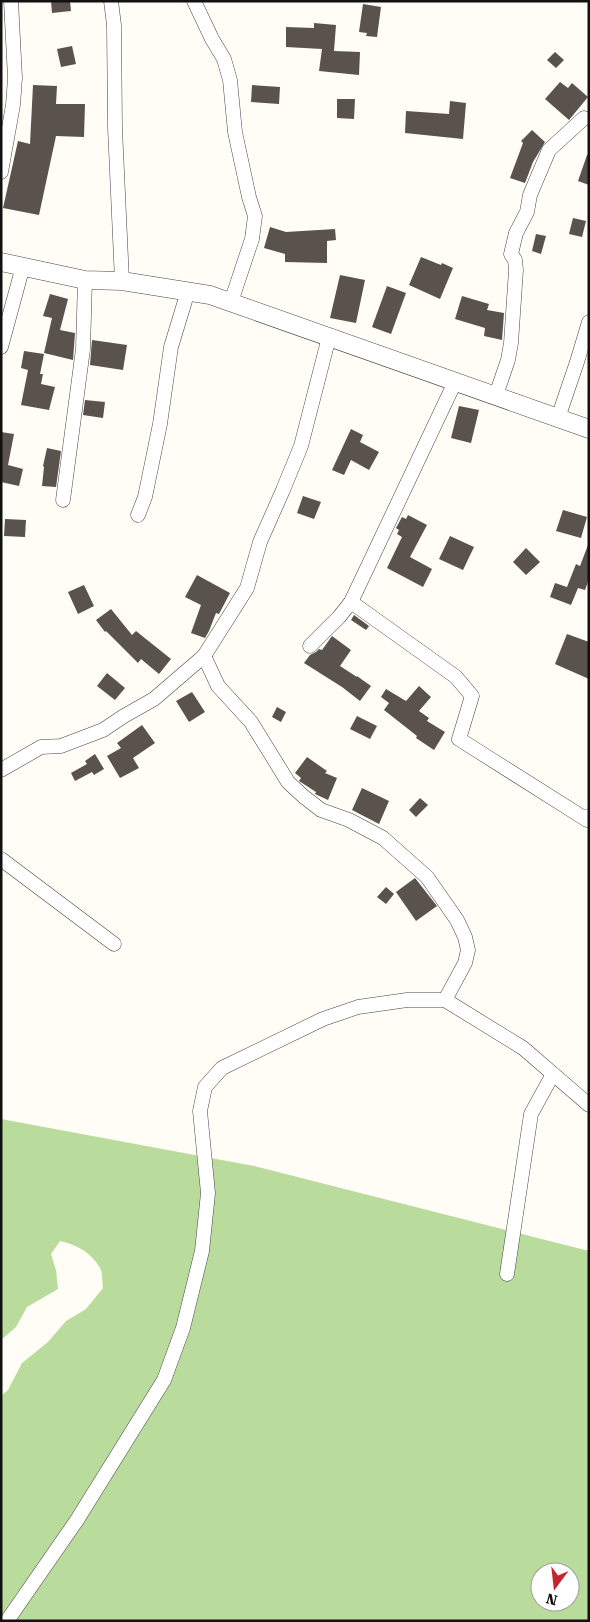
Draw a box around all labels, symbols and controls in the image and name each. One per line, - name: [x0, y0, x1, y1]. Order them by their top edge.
- north arrow: [530, 1562, 580, 1612]
- text: N: [544, 1590, 559, 1609]

